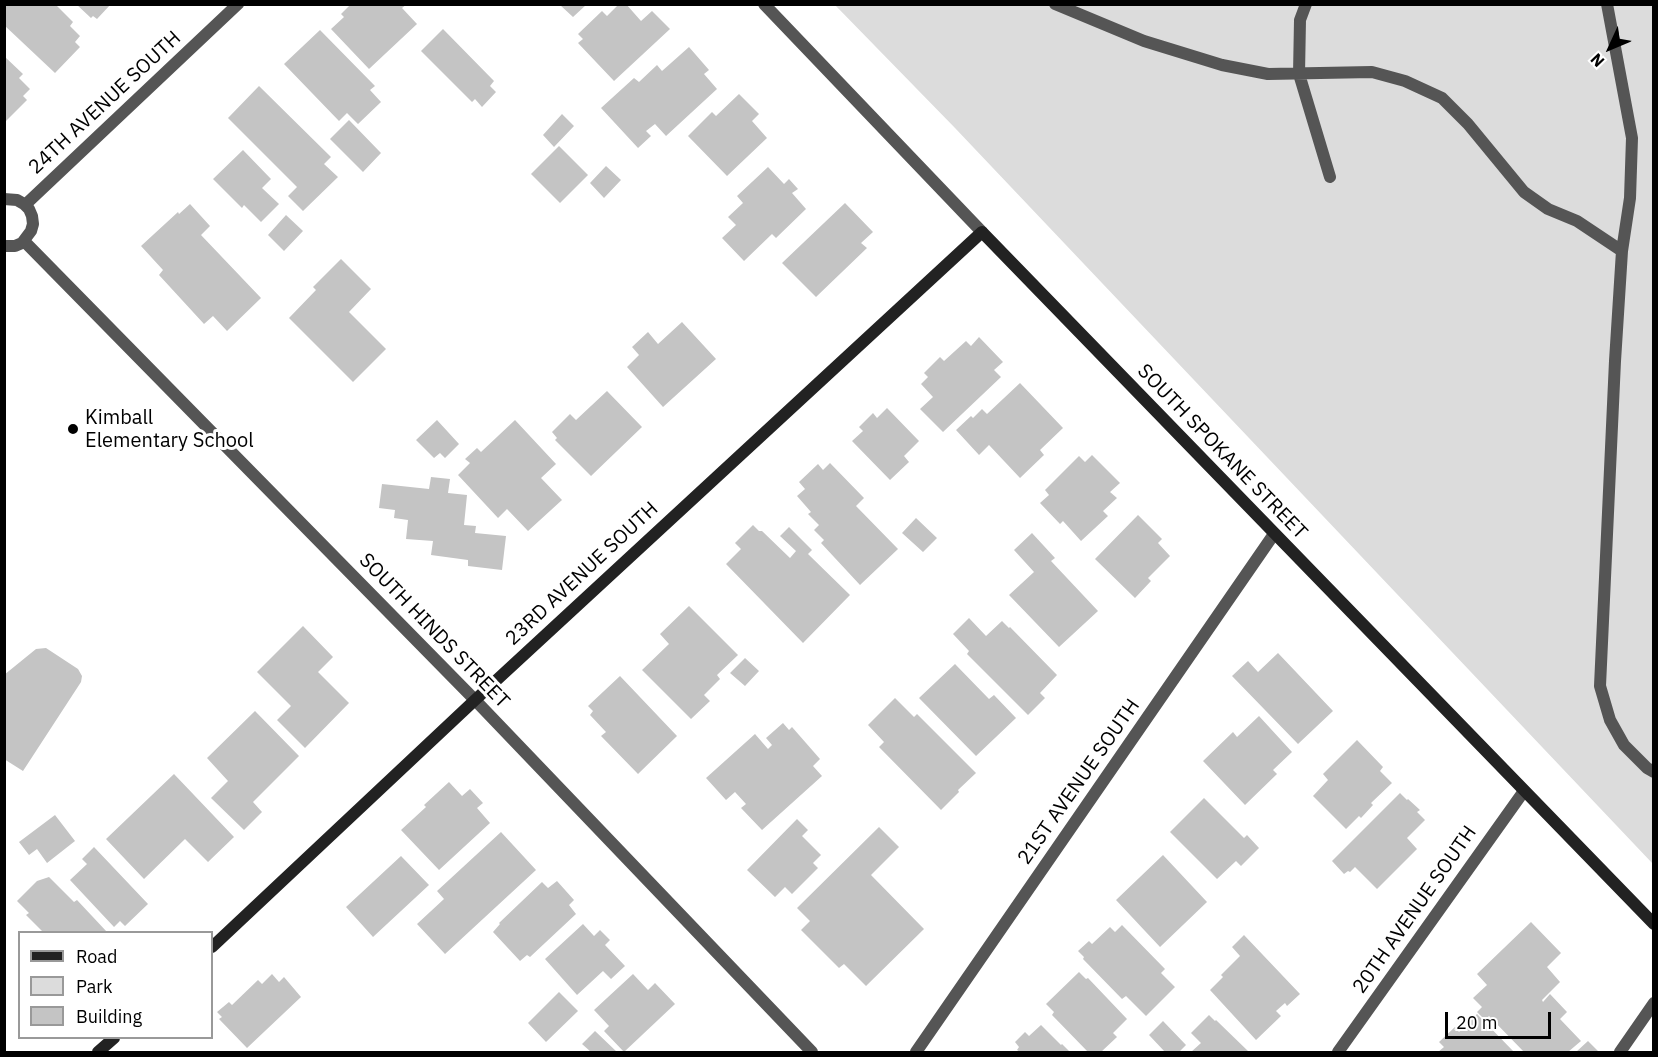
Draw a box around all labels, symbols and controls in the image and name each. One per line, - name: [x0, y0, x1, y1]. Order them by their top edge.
- north arrow: [1580, 18, 1640, 78]
- street label: 24TH AVENUE SOUTH: [24, 26, 186, 180]
- text: N: [1586, 49, 1608, 72]
- street label: SOUTH SPOKANE STREET: [1132, 360, 1312, 544]
- place label: Kimball Elementary School: [85, 406, 254, 453]
- marker: Kimball Elementary School: [66, 422, 80, 436]
- street label: 23RD AVENUE SOUTH: [501, 497, 663, 651]
- street label: SOUTH HINDS STREET: [354, 549, 514, 713]
- street label: 21ST AVENUE SOUTH: [1013, 695, 1145, 869]
- street label: 20TH AVENUE SOUTH: [1348, 822, 1482, 998]
- legend: [18, 931, 213, 1039]
- text: Road: [76, 945, 117, 968]
- text: Park: [76, 975, 112, 998]
- scale bar: [1448, 1000, 1554, 1038]
- text: Building: [76, 1005, 142, 1028]
- text: 20 m: [1456, 1011, 1498, 1034]

